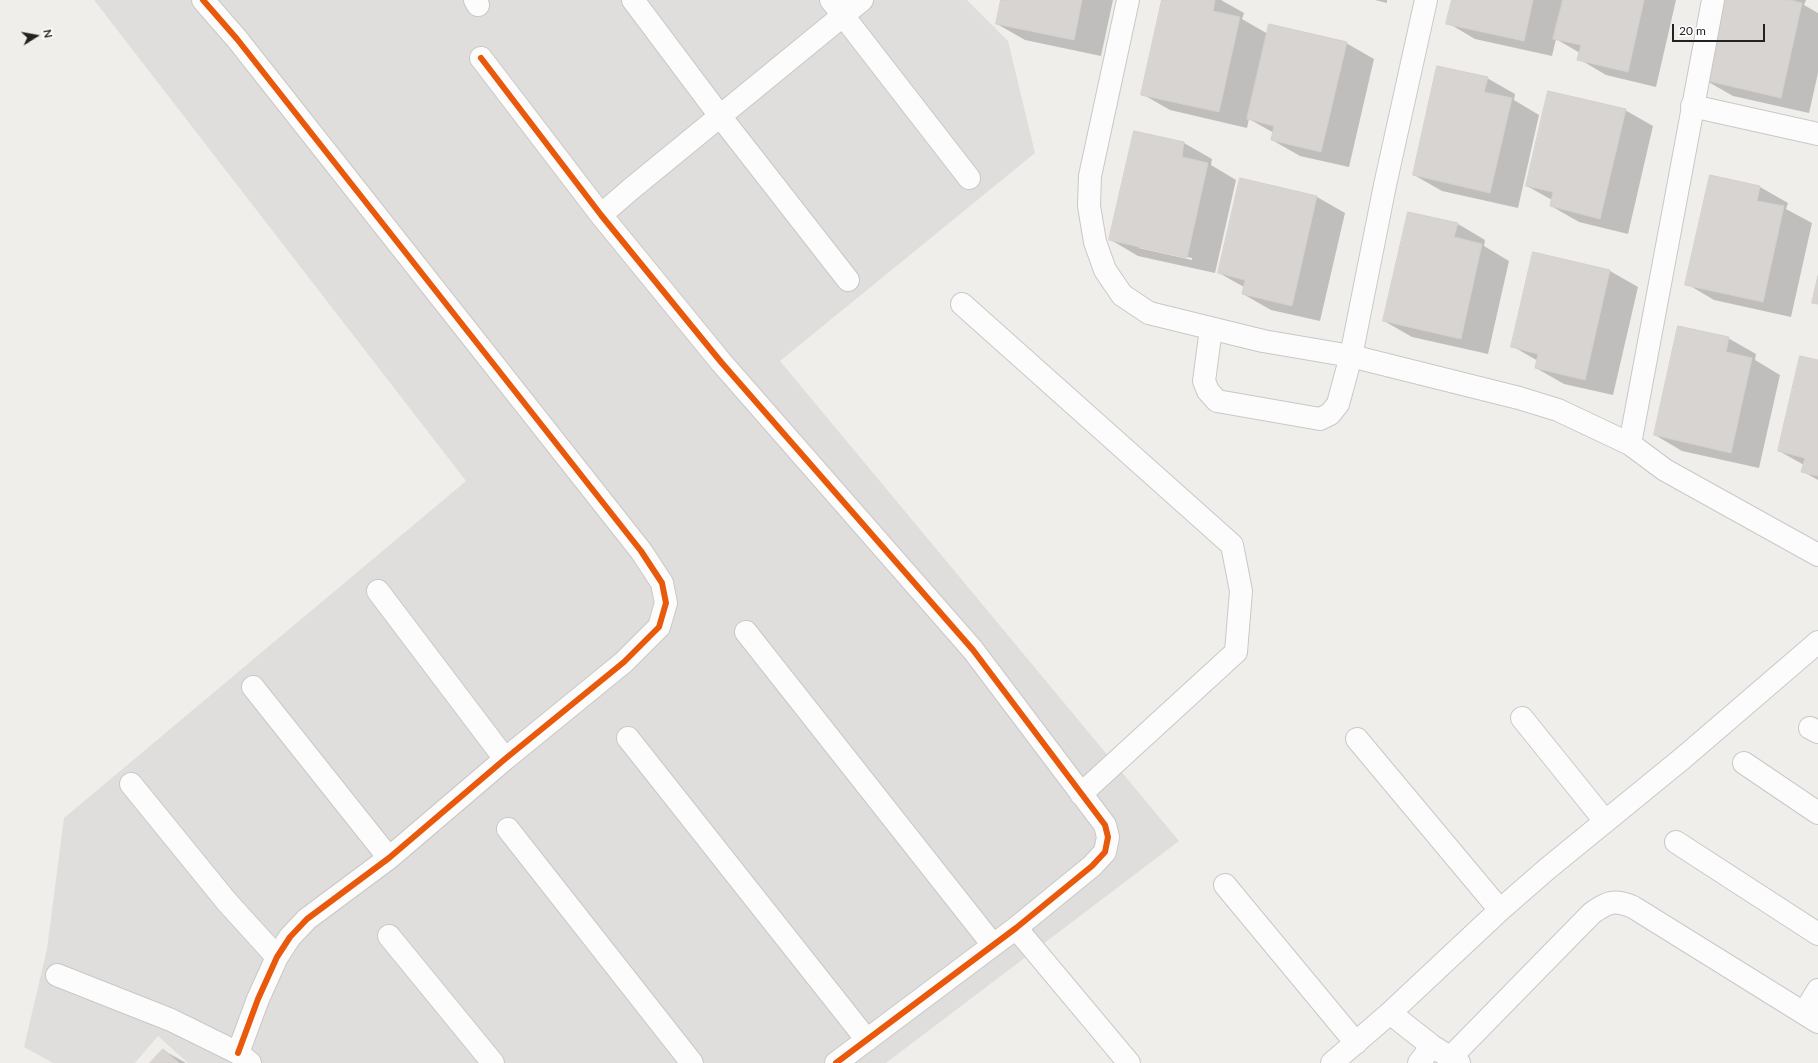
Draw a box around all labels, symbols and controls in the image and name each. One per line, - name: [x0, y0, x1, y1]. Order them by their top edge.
- north arrow: [16, 16, 56, 56]
- scale bar: [1674, 16, 1767, 42]
- text: 20 m: [1679, 23, 1706, 38]
- text: N: [41, 28, 55, 39]

